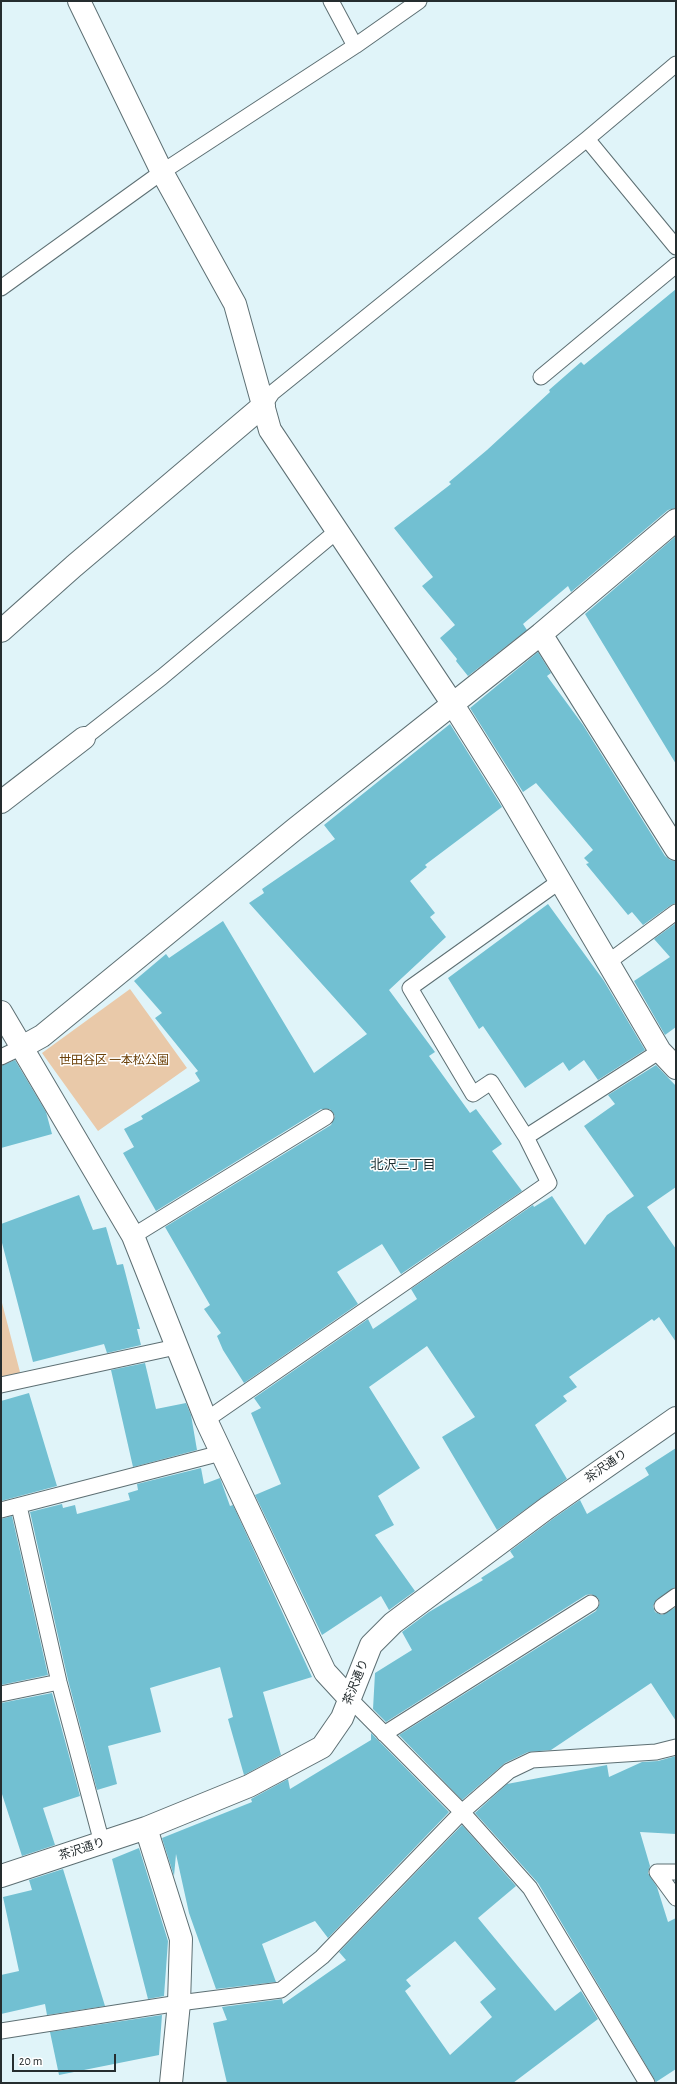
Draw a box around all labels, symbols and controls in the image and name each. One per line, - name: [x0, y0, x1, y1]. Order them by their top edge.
- park label: 世田谷区 一本松公園: [59, 1053, 169, 1067]
- district label: 北沢三丁目: [371, 1157, 435, 1173]
- street label: 茶沢通り: [582, 1446, 630, 1486]
- street label: 茶沢通り: [340, 1657, 372, 1707]
- street label: 茶沢通り: [57, 1835, 107, 1863]
- scale bar: [14, 2046, 118, 2072]
- text: 20 m: [19, 2055, 42, 2067]

